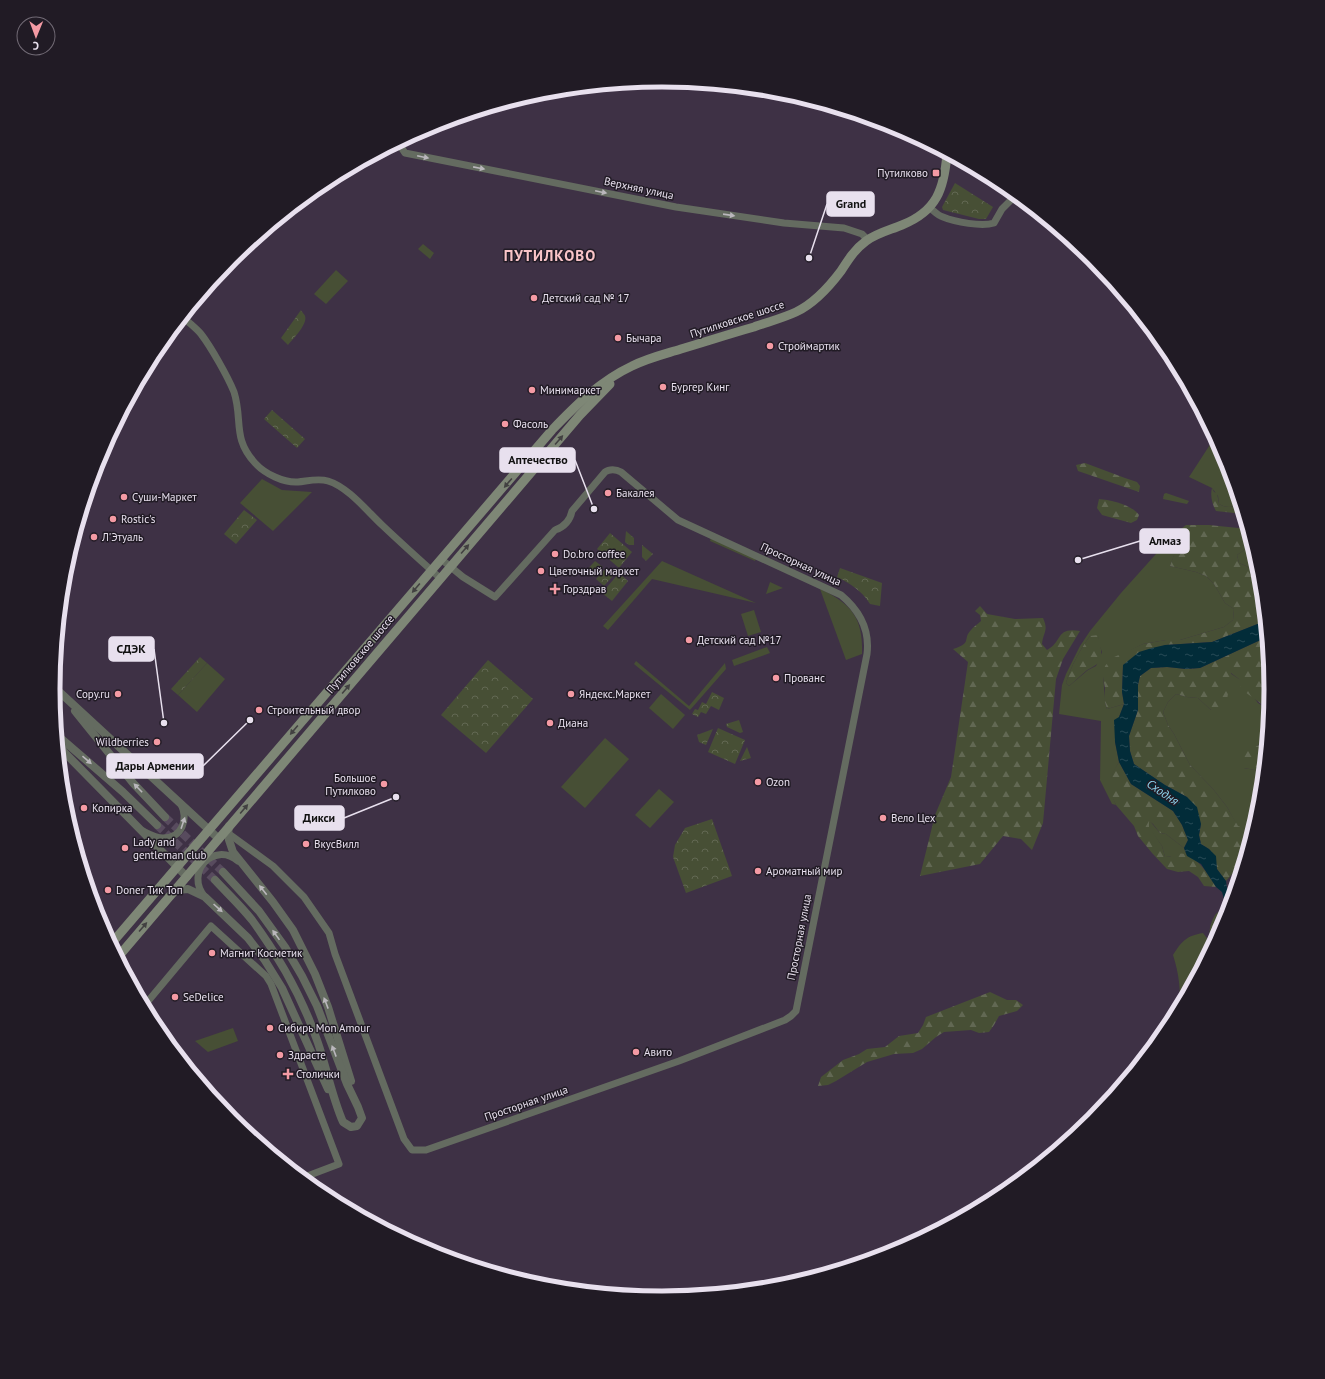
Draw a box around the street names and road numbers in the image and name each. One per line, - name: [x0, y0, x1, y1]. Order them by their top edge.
- street label: Верхняя улица: [603, 174, 675, 202]
- street label: Путилковское шоссе: [688, 297, 786, 341]
- street label: Просторная улица: [758, 539, 844, 589]
- street label: Путилковское шоссе: [323, 612, 397, 696]
- street label: Просторная улица: [784, 893, 814, 981]
- street label: Просторная улица: [482, 1082, 570, 1124]

